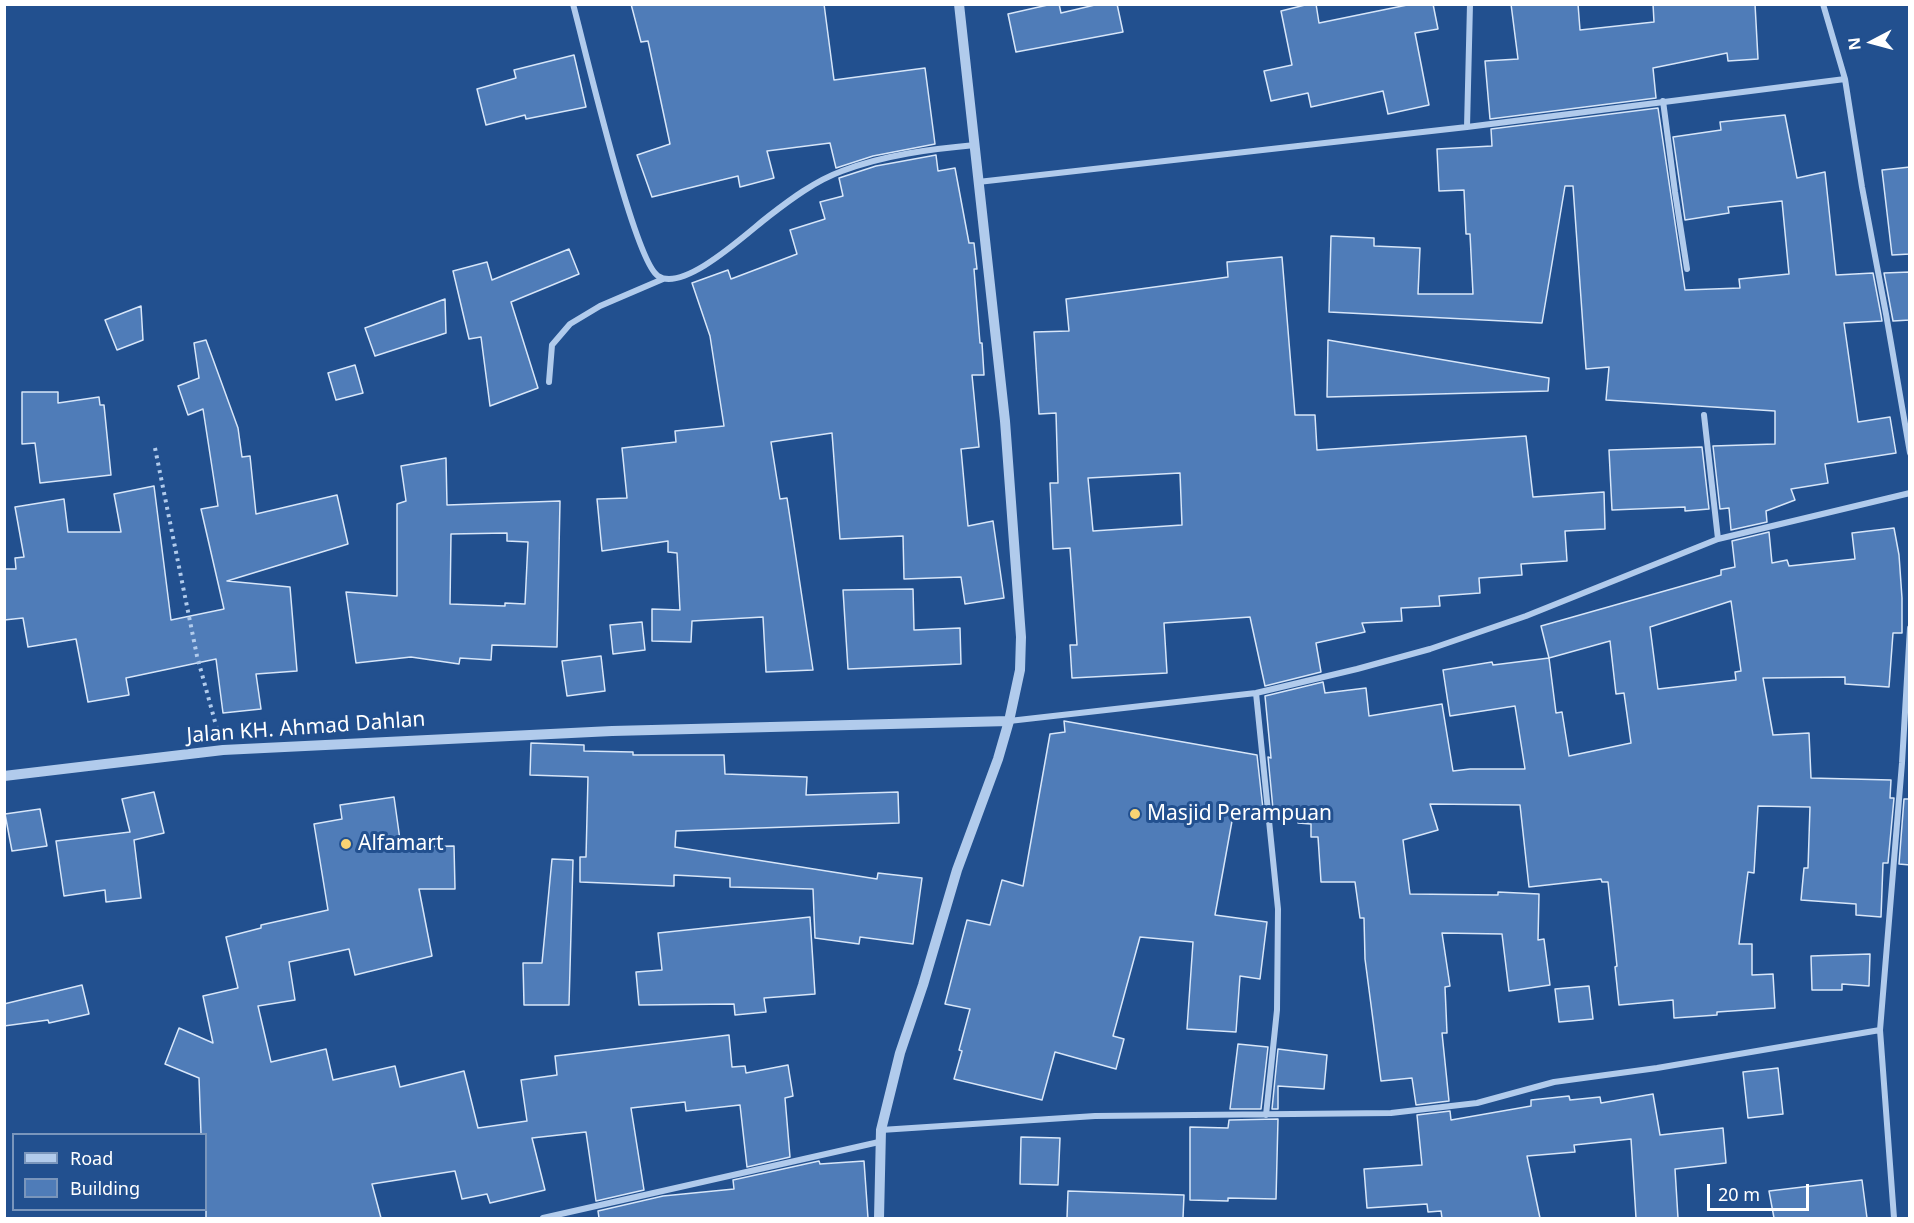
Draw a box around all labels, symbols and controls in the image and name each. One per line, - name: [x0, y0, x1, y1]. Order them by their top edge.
- north arrow: [1842, 12, 1902, 72]
- text: N: [1842, 36, 1866, 52]
- street label: Jalan KH. Ahmad Dahlan: [186, 707, 426, 749]
- place label: Masjid Perampuan: [1147, 801, 1332, 827]
- marker: Masjid Perampuan: [1128, 807, 1142, 821]
- place label: Alfamart: [358, 831, 444, 857]
- marker: Alfamart: [339, 837, 353, 851]
- legend: [12, 1133, 207, 1211]
- text: Road: [70, 1146, 113, 1170]
- scale bar: [1710, 1172, 1812, 1210]
- text: Building: [70, 1176, 140, 1200]
- text: 20 m: [1718, 1182, 1760, 1206]

